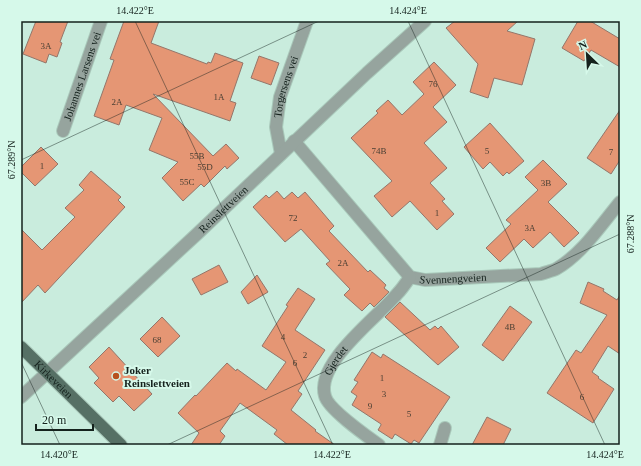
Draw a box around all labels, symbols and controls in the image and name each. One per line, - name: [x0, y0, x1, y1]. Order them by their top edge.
- text: 14.422°E: [116, 5, 154, 16]
- text: 14.424°E: [389, 5, 427, 16]
- street label: Johannes Larsens vei: [61, 30, 103, 122]
- north arrow: [567, 34, 607, 74]
- text: N: [577, 38, 589, 52]
- house number: 3A: [41, 41, 52, 51]
- street label: Torgersens vei: [271, 54, 300, 118]
- house number: 76: [429, 79, 438, 89]
- house number: 1A: [214, 92, 225, 102]
- house number: 2A: [112, 97, 123, 107]
- text: 67.289°N: [6, 141, 17, 179]
- house number: 74B: [371, 146, 387, 156]
- house number: 5: [485, 146, 490, 156]
- house number: 7: [609, 147, 614, 157]
- house number: 55B: [189, 151, 205, 161]
- house number: 1: [40, 161, 44, 171]
- house number: 55D: [197, 162, 213, 172]
- house number: 55C: [179, 177, 195, 187]
- house number: 3B: [541, 178, 551, 188]
- street label: Reinslettveien: [196, 183, 251, 235]
- house number: 1: [435, 208, 439, 218]
- house number: 72: [289, 213, 298, 223]
- text: 67.288°N: [625, 215, 636, 253]
- house number: 3A: [525, 223, 536, 233]
- house number: 2A: [338, 258, 349, 268]
- street label: Svennengveien: [418, 271, 487, 286]
- house number: 4B: [505, 322, 515, 332]
- house number: 4: [281, 332, 286, 342]
- house number: 68: [153, 335, 162, 345]
- street label: Gjerdet: [321, 343, 349, 377]
- house number: 2: [303, 350, 307, 360]
- street label: Kirkeveien: [32, 358, 76, 401]
- house number: 6: [293, 358, 298, 368]
- place label: Joker Reinslettveien: [124, 364, 190, 389]
- marker: Joker Reinslettveien: [111, 371, 121, 381]
- house number: 1: [380, 373, 384, 383]
- house number: 3: [382, 389, 387, 399]
- house number: 6: [580, 392, 585, 402]
- house number: 9: [368, 401, 373, 411]
- scale bar: [36, 406, 93, 432]
- house number: 5: [407, 409, 412, 419]
- text: 20 m: [42, 413, 67, 427]
- text: 14.420°E: [40, 449, 78, 460]
- text: 14.422°E: [313, 449, 351, 460]
- text: 14.424°E: [586, 449, 624, 460]

